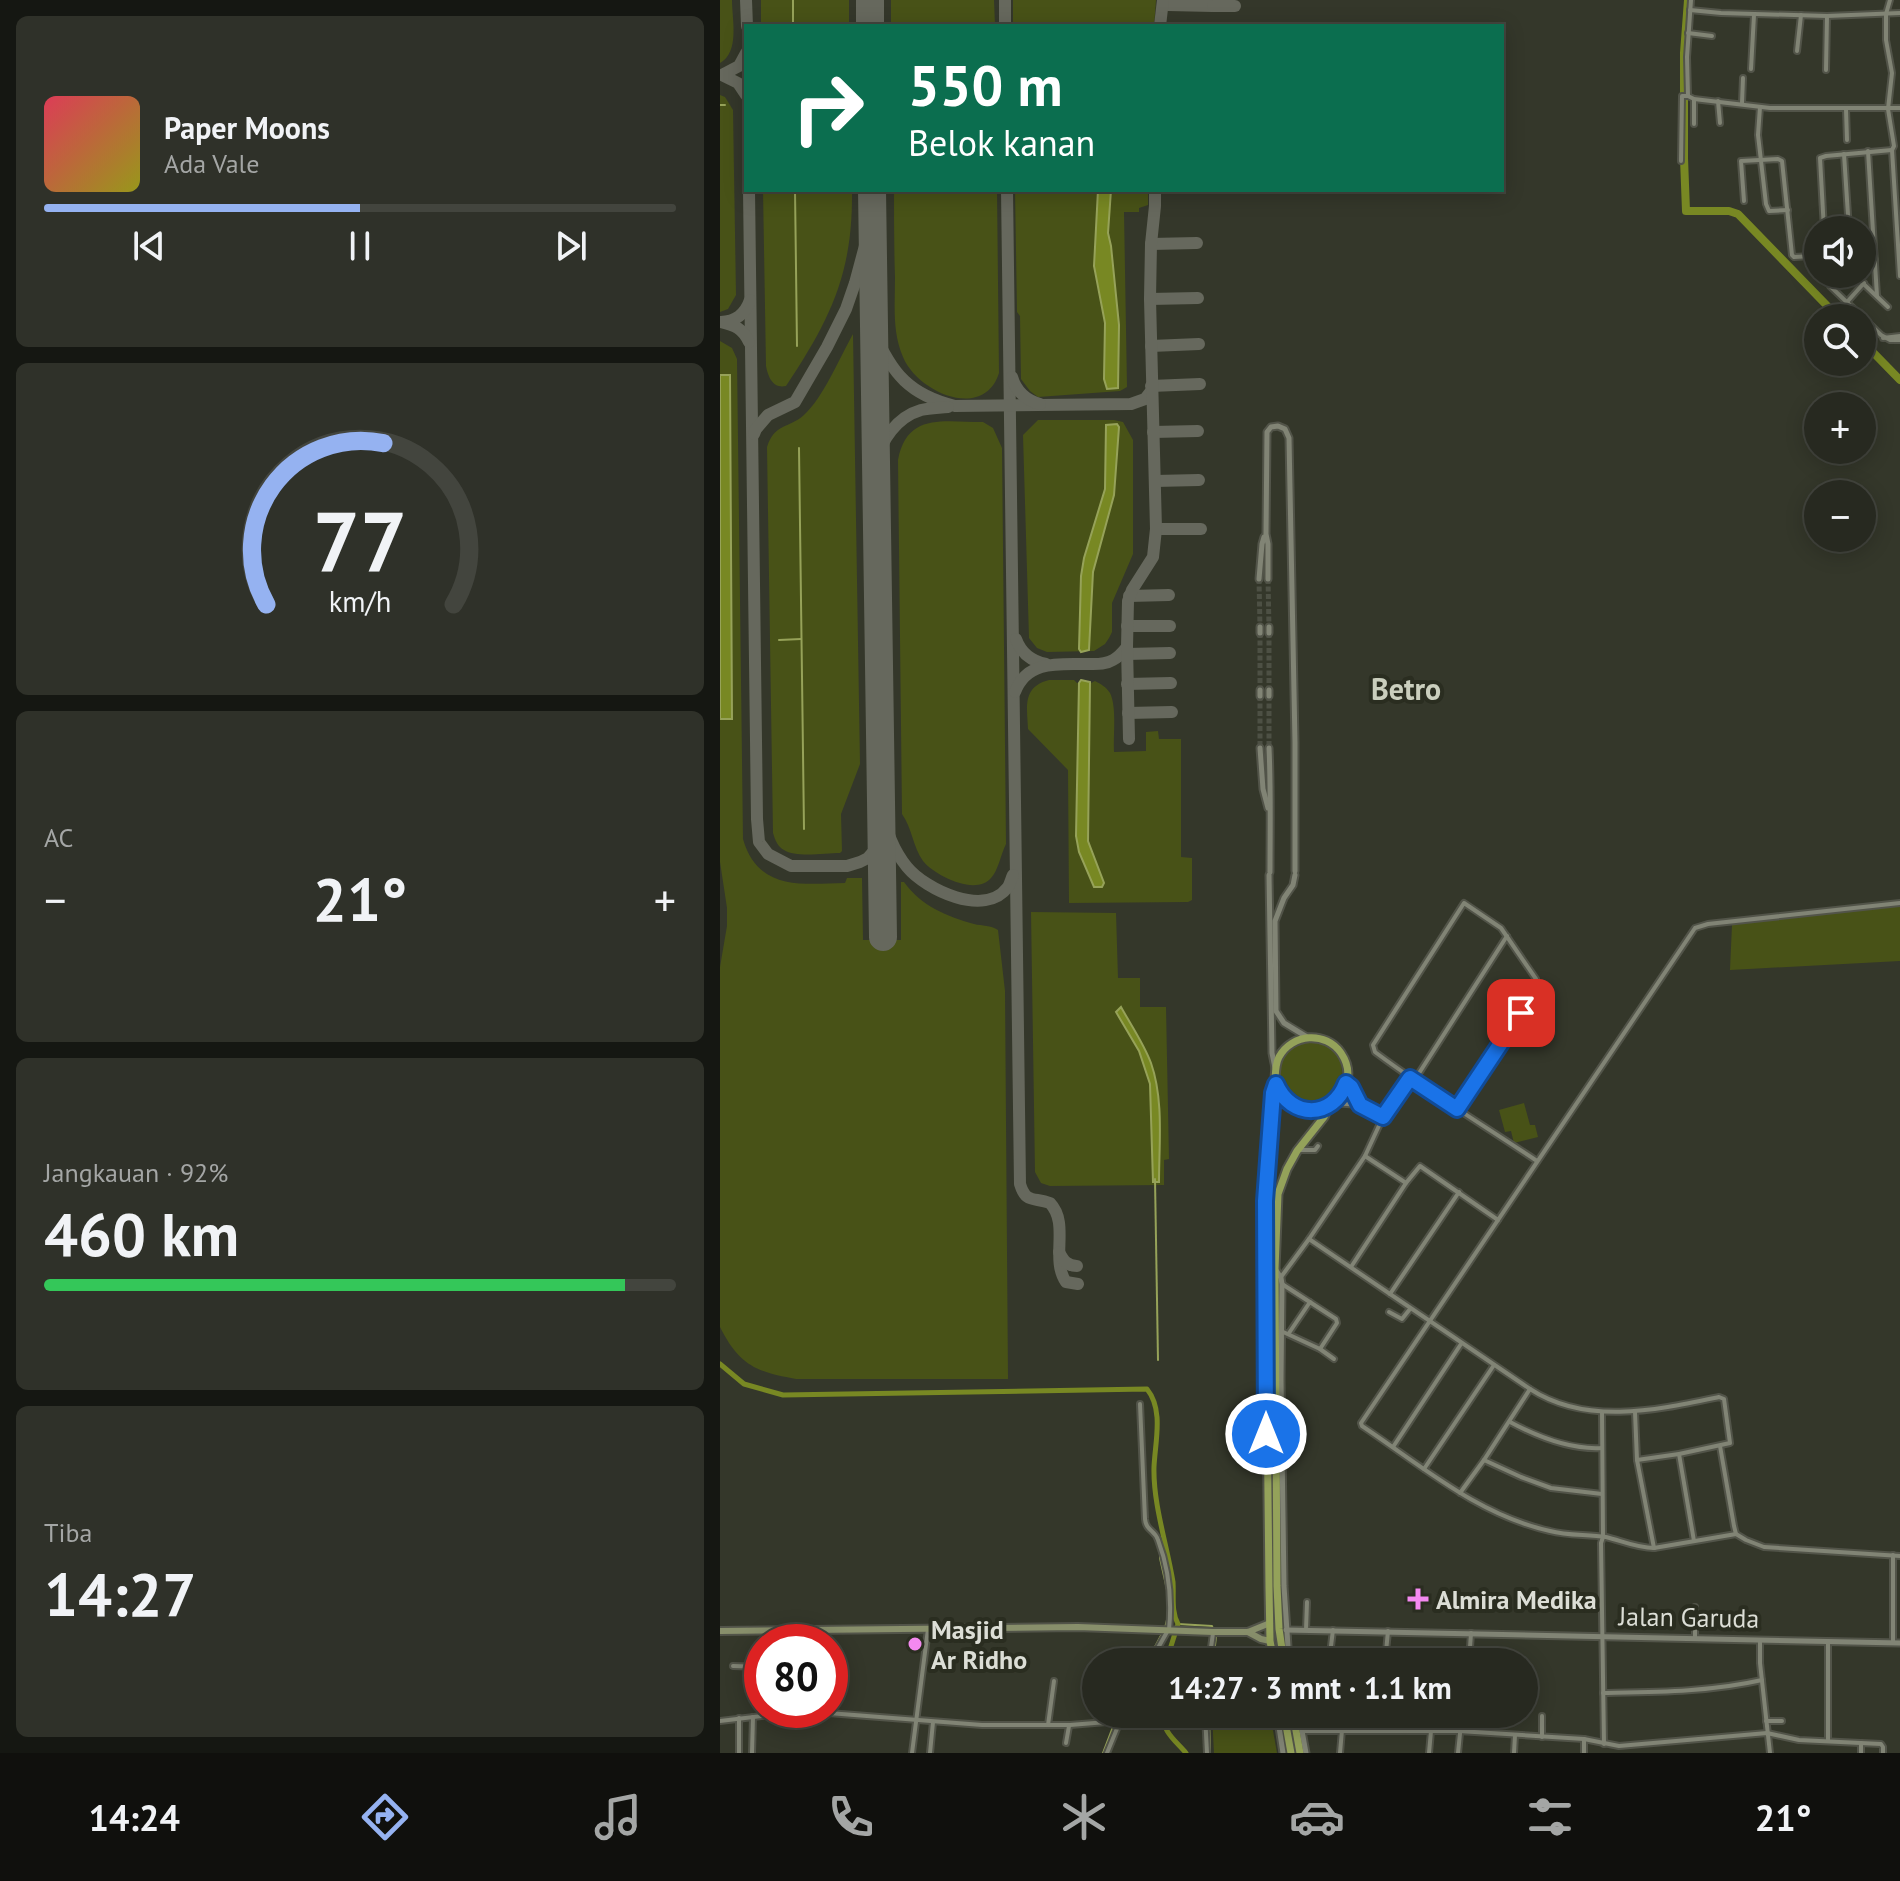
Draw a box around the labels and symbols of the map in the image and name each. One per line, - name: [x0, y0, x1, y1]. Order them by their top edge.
- district label: Betro: [1371, 669, 1441, 708]
- pin: [1487, 979, 1555, 1047]
- position arrow: [1224, 1392, 1308, 1476]
- place label: Almira Medika: [1436, 1583, 1597, 1616]
- marker: Almira Medika: [1407, 1588, 1429, 1610]
- street label: Jalan Garuda: [1617, 1599, 1760, 1635]
- place label: Masjid Ar Ridho: [931, 1613, 1027, 1676]
- speed limit sign: 80: [744, 1624, 848, 1728]
- marker: Masjid Ar Ridho: [906, 1635, 924, 1653]

